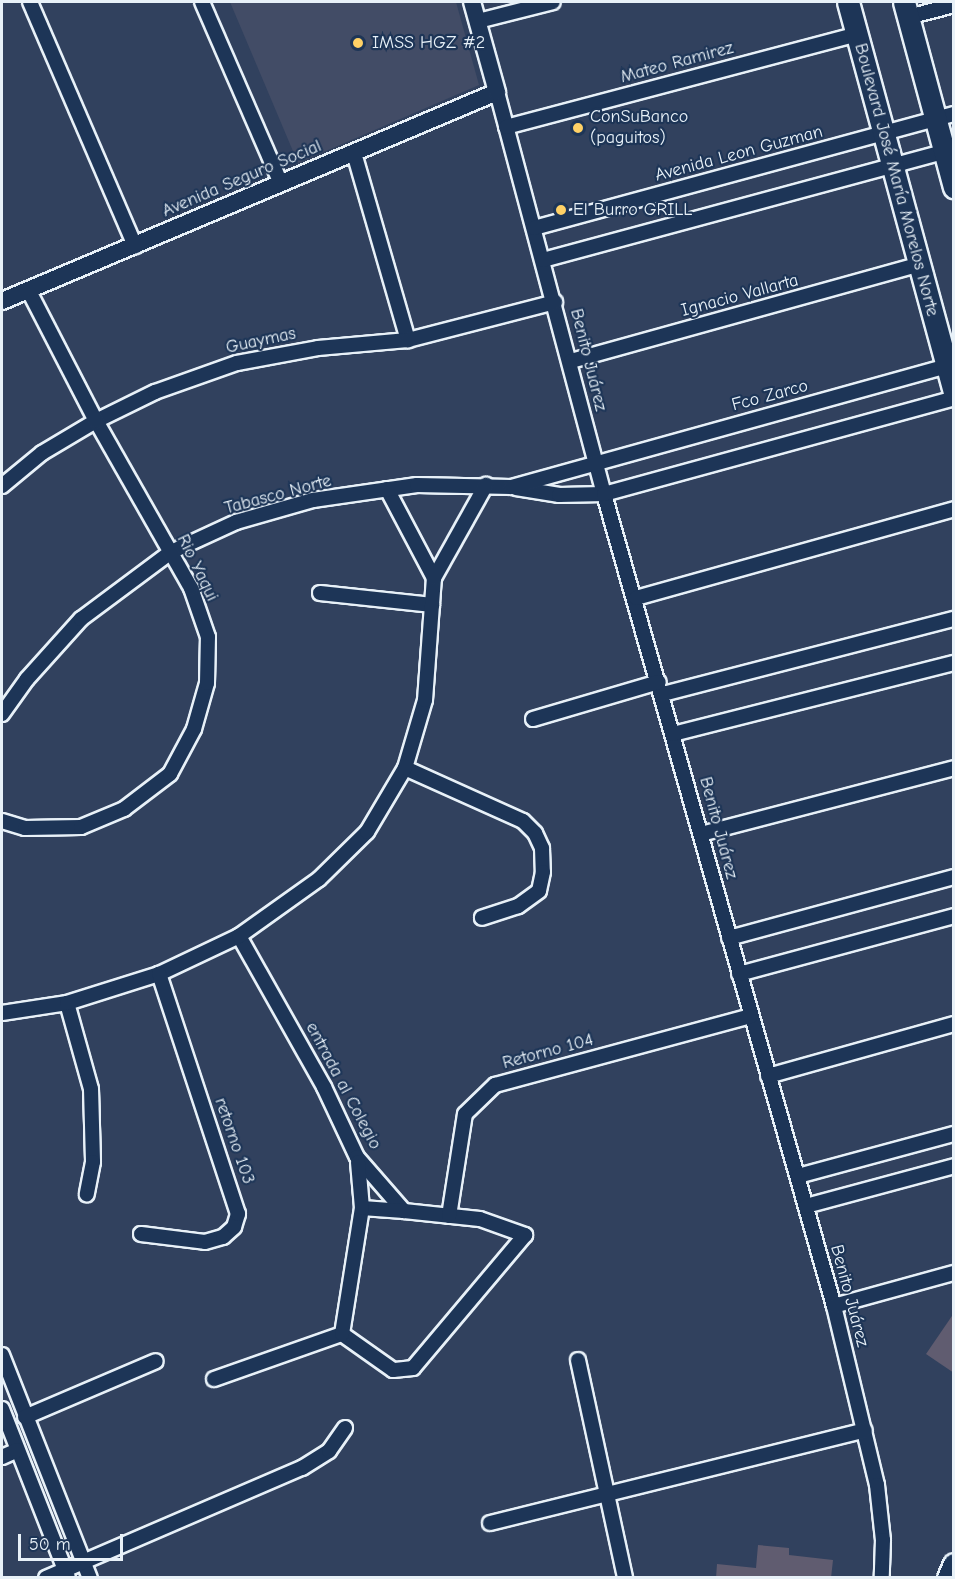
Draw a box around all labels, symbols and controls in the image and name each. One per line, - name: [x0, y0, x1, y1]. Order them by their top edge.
- place label: IMSS HGZ #2: [372, 32, 485, 54]
- marker: IMSS HGZ #2: [349, 34, 367, 52]
- street label: Mateo Ramirez: [618, 38, 736, 88]
- street label: Boulevard José María Morelos Norte: [849, 41, 943, 319]
- place label: ConSuBanco (paguitos): [590, 107, 688, 150]
- marker: ConSuBanco (paguitos): [571, 121, 585, 135]
- street label: Avenida Leon Guzman: [653, 121, 825, 187]
- street label: Avenida Seguro Social: [159, 136, 325, 222]
- place label: El Burro GRILL: [573, 199, 692, 221]
- marker: El Burro GRILL: [554, 203, 568, 217]
- street label: Ignacio Vallarta: [679, 270, 801, 322]
- street label: Benito Juárez: [565, 307, 611, 413]
- street label: Guaymas: [224, 323, 298, 359]
- street label: Fco Zarco: [729, 375, 811, 417]
- street label: Tabasco Norte: [222, 470, 334, 520]
- street label: Rio Yaqui: [172, 531, 222, 605]
- street label: Benito Juárez: [694, 775, 742, 881]
- street label: entrada al Colegio: [300, 1019, 386, 1153]
- street label: Retorno 104: [500, 1030, 596, 1074]
- street label: retorno 103: [209, 1095, 259, 1187]
- street label: Benito Juárez: [825, 1243, 873, 1349]
- scale bar: [21, 1522, 126, 1560]
- text: 50 m: [29, 1534, 71, 1555]

